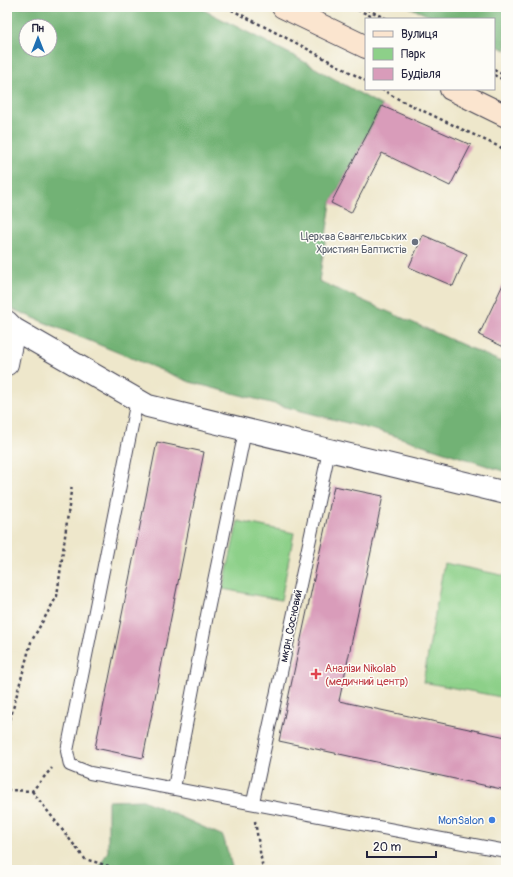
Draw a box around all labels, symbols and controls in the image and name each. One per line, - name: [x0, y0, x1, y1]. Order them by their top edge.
- north arrow: [18, 18, 58, 58]
- legend: [365, 18, 495, 90]
- text: Пн: [32, 22, 45, 35]
- text: Вулиця: [401, 27, 438, 42]
- text: Парк: [401, 47, 426, 62]
- text: Будівля: [401, 67, 441, 82]
- place label: Церква Євангельських Християн Баптистів: [301, 230, 407, 256]
- marker: Церква Євангельських Християн Баптистів: [410, 237, 420, 247]
- street label: мкрн. Сосновий: [277, 589, 305, 663]
- place label: Аналiзи Nikolab (медичний центр): [325, 662, 409, 688]
- marker: Аналiзи Nikolab (медичний центр): [310, 668, 322, 680]
- place label: MonSalon: [438, 814, 484, 827]
- marker: MonSalon: [487, 815, 497, 825]
- scale bar: [367, 833, 436, 859]
- text: 20 m: [373, 840, 402, 855]

